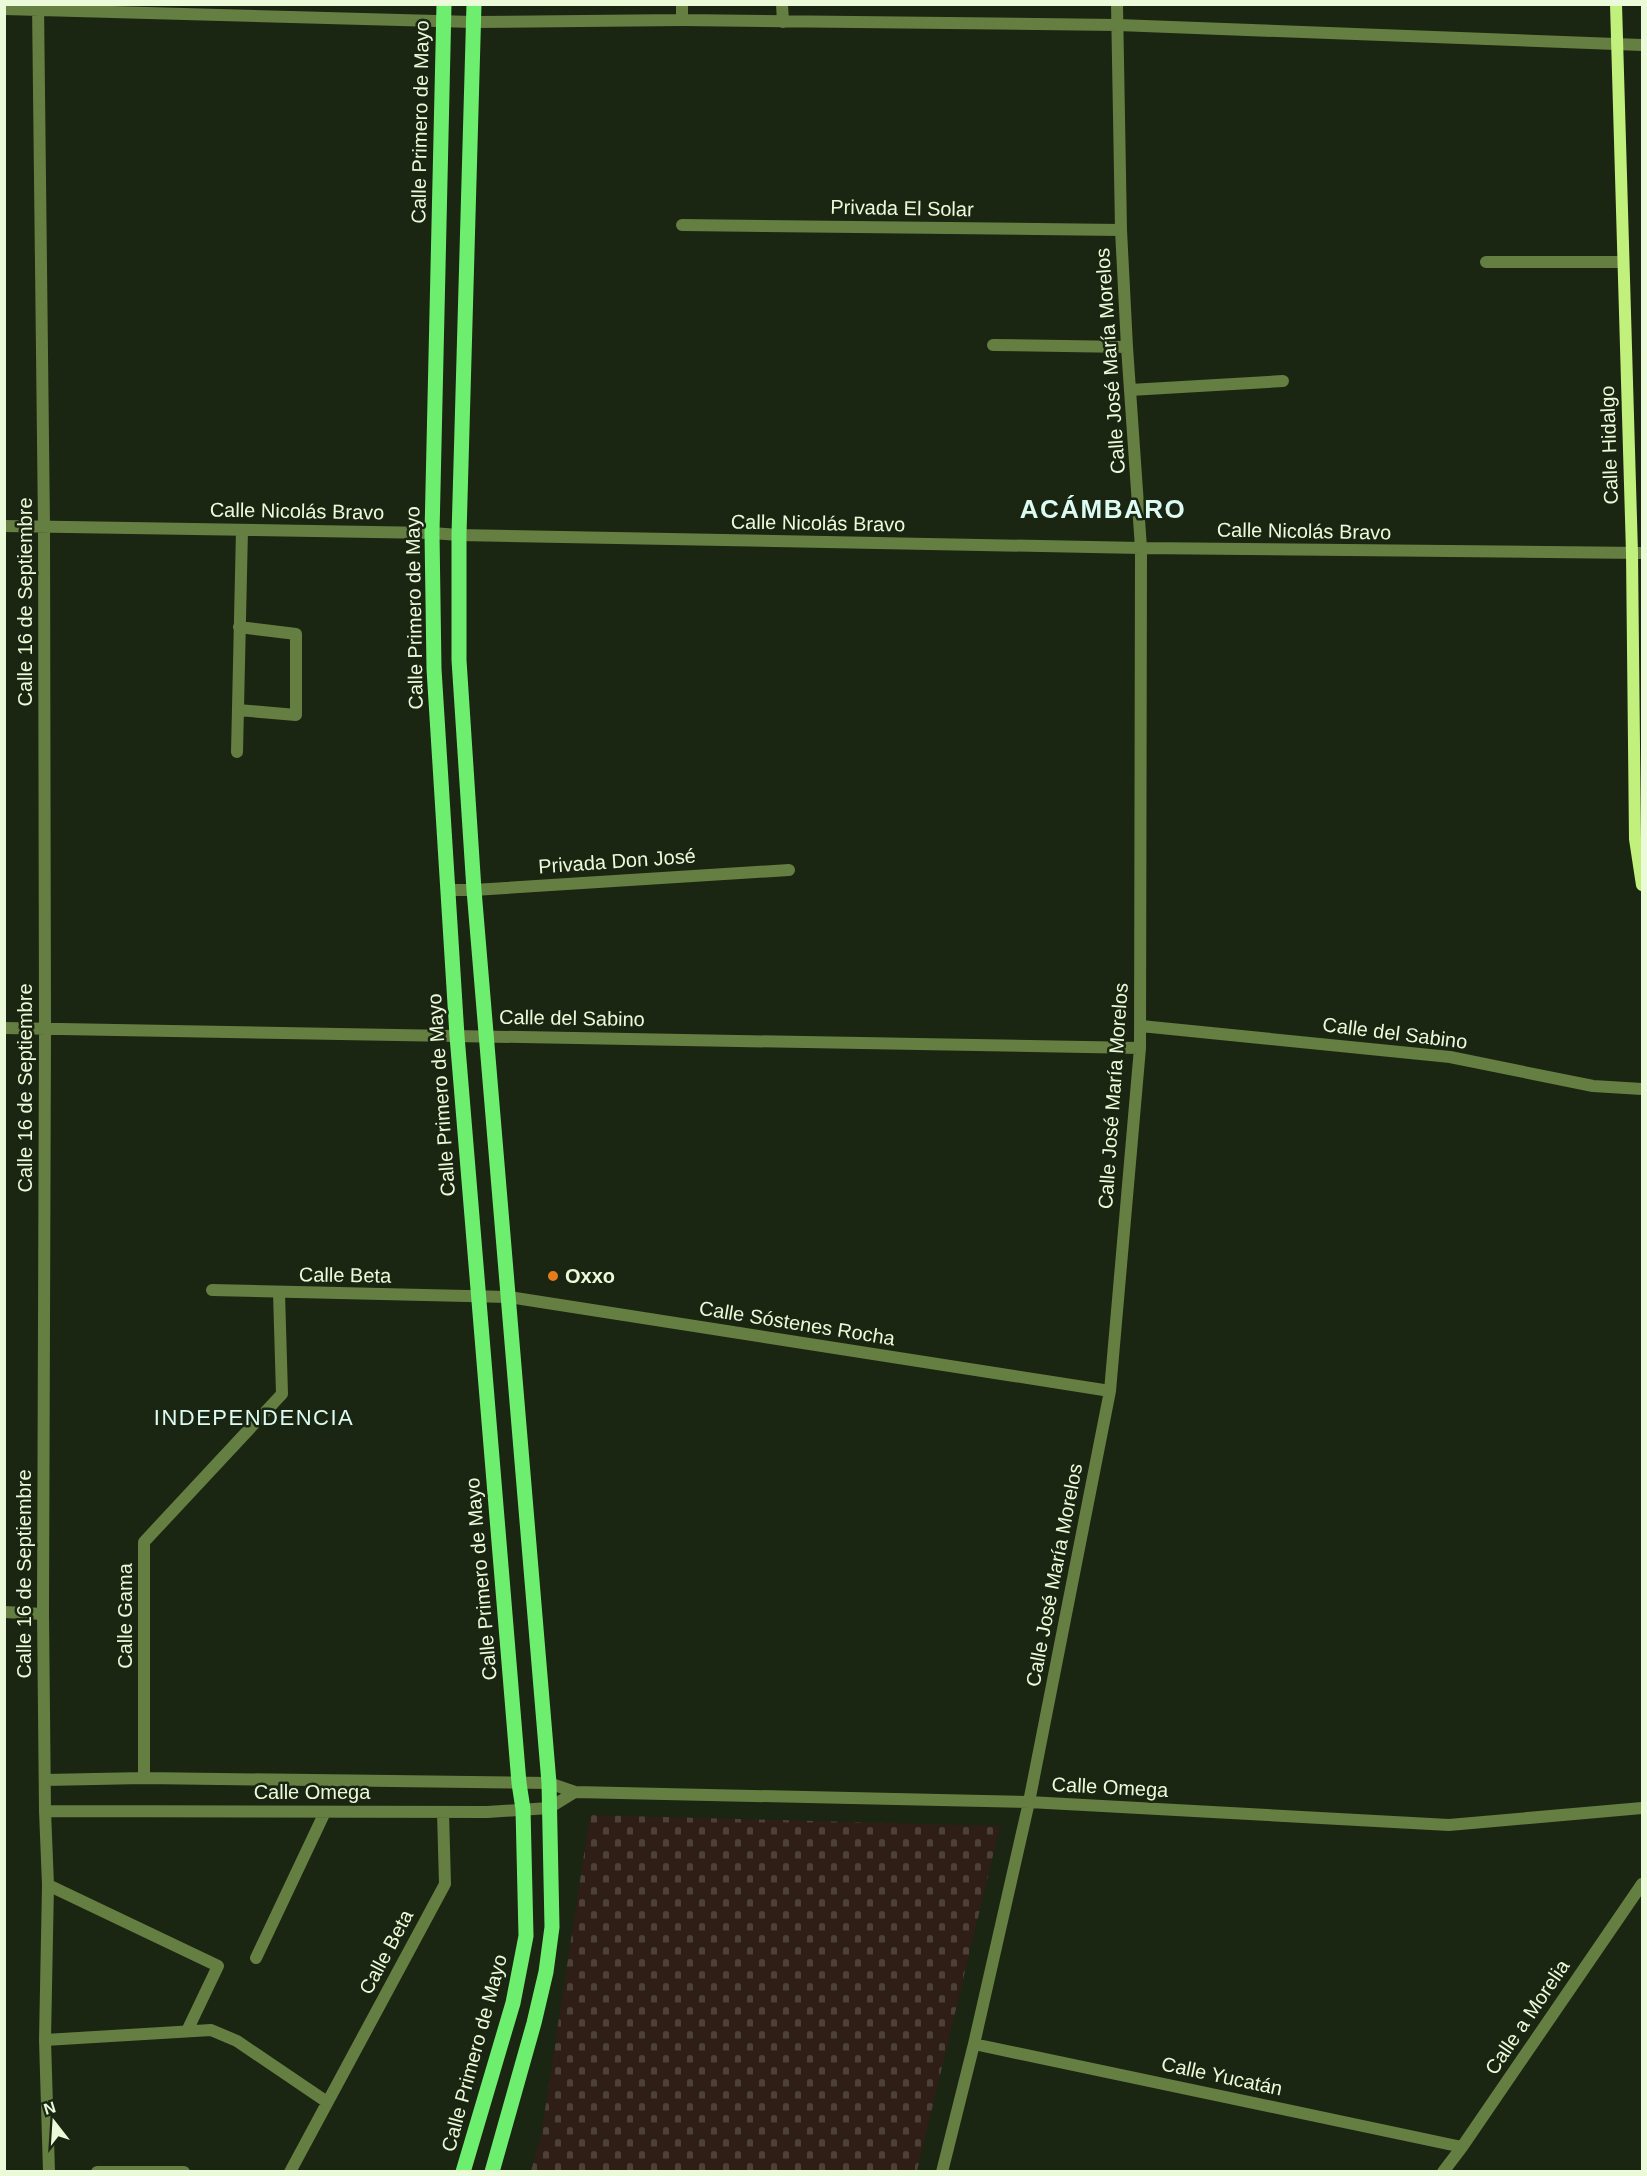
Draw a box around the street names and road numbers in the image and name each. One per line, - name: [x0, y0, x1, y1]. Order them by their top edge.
- street label: Calle Primero de Mayo: [407, 20, 433, 224]
- street label: Privada El Solar: [830, 196, 974, 220]
- street label: Calle José María Morelos: [1091, 247, 1129, 475]
- street label: Calle Hidalgo: [1596, 385, 1622, 505]
- street label: Calle 16 de Septiembre: [14, 497, 36, 707]
- street label: Calle Nicolás Bravo: [210, 498, 384, 524]
- street label: Calle Primero de Mayo: [401, 506, 427, 710]
- street label: Calle Nicolás Bravo: [731, 510, 905, 536]
- street label: Calle Nicolás Bravo: [1217, 518, 1391, 544]
- street label: Privada Don José: [537, 845, 697, 877]
- street label: Calle José María Morelos: [1094, 982, 1132, 1210]
- street label: Calle 16 de Septiembre: [14, 983, 36, 1193]
- street label: Calle Primero de Mayo: [423, 993, 459, 1197]
- street label: Calle del Sabino: [499, 1006, 645, 1030]
- street label: Calle del Sabino: [1321, 1013, 1469, 1053]
- street label: Calle Beta: [299, 1263, 392, 1287]
- street label: Calle Sóstenes Rocha: [698, 1297, 897, 1349]
- street label: Calle José María Morelos: [1022, 1462, 1086, 1688]
- street label: Calle 16 de Septiembre: [13, 1469, 35, 1679]
- street label: Calle Primero de Mayo: [461, 1477, 501, 1681]
- street label: Calle Gama: [114, 1562, 136, 1669]
- street label: Calle Omega: [1051, 1773, 1170, 1801]
- street label: Calle Omega: [254, 1781, 371, 1803]
- street label: Calle Beta: [355, 1905, 418, 1998]
- street label: Calle Primero de Mayo: [437, 1952, 511, 2154]
- street label: Calle a Morelia: [1481, 1955, 1574, 2078]
- street label: Calle Yucatán: [1160, 2052, 1284, 2100]

